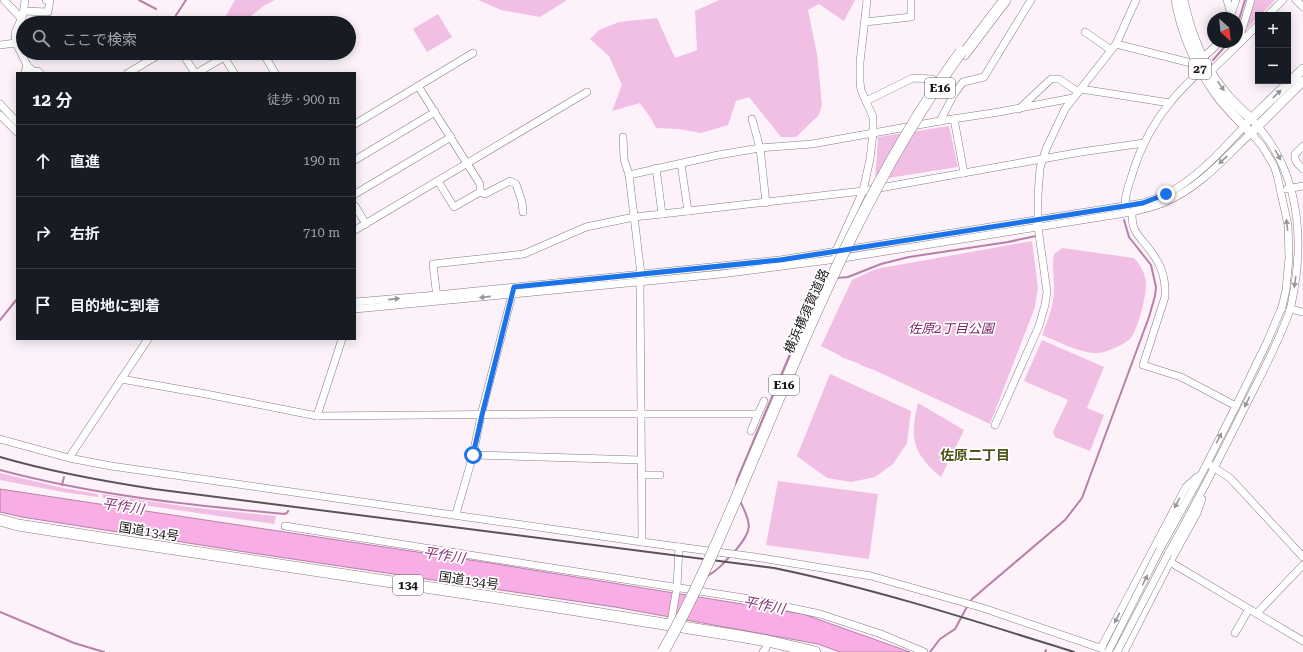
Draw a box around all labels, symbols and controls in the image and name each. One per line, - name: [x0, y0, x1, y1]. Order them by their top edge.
- north arrow: [1207, 12, 1243, 48]
- map controls: [1255, 12, 1291, 84]
- button: +: [1255, 12, 1291, 48]
- search box: [16, 16, 356, 60]
- icon: search: [30, 27, 52, 49]
- text: ここで検索: [62, 31, 137, 49]
- button: −: [1255, 48, 1291, 84]
- road number: 27: [1189, 59, 1211, 79]
- road number: E16: [925, 78, 955, 98]
- one-way arrow: [1217, 81, 1225, 92]
- text: 12 分: [32, 90, 72, 110]
- one-way arrow: [1272, 90, 1282, 99]
- text: 徒歩 · 900 m: [267, 92, 340, 107]
- one-way arrow: [1275, 149, 1281, 161]
- icon: ahead: [32, 150, 54, 172]
- text: 直進: [70, 153, 100, 171]
- text: 190 m: [303, 153, 340, 168]
- one-way arrow: [1218, 155, 1228, 165]
- route end: [1157, 185, 1175, 203]
- one-way arrow: [1284, 219, 1291, 231]
- icon: right: [32, 222, 54, 244]
- text: 右折: [70, 225, 100, 243]
- text: 710 m: [303, 225, 340, 240]
- street label: 横浜横須賀道路: [781, 267, 832, 356]
- one-way arrow: [1292, 276, 1298, 288]
- icon: arrive: [32, 294, 54, 316]
- one-way arrow: [479, 294, 491, 301]
- one-way arrow: [388, 296, 400, 303]
- text: 目的地に到着: [70, 297, 160, 315]
- park label: 佐原2丁目公園: [908, 321, 996, 336]
- road number: E16: [769, 375, 799, 395]
- one-way arrow: [1244, 396, 1250, 408]
- one-way arrow: [1216, 432, 1222, 444]
- route start: [464, 446, 482, 464]
- district label: 佐原二丁目: [940, 447, 1010, 463]
- water label: 平作川: [101, 495, 147, 517]
- one-way arrow: [1174, 497, 1181, 509]
- street label: 国道134号: [118, 519, 180, 544]
- water label: 平作川: [422, 544, 468, 566]
- street label: 国道134号: [438, 569, 500, 592]
- one-way arrow: [1142, 574, 1148, 586]
- road number: 134: [393, 575, 423, 595]
- water label: 平作川: [742, 593, 788, 617]
- one-way arrow: [1114, 612, 1120, 624]

